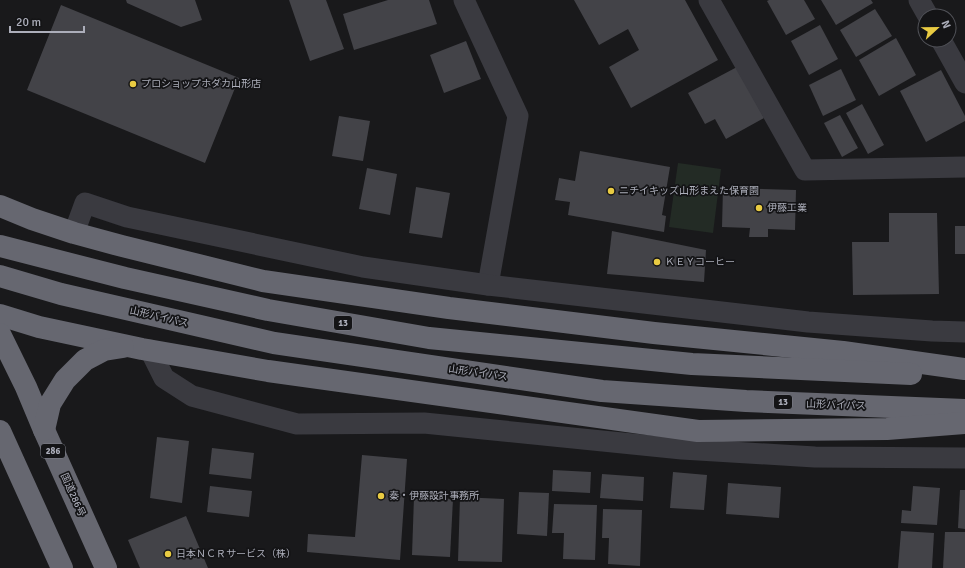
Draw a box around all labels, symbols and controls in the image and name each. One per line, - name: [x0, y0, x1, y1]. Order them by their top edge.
- scale bar: [10, 8, 84, 34]
- north arrow: [917, 8, 957, 48]
- text: 20 m: [16, 15, 41, 30]
- text: N: [938, 18, 953, 30]
- place label: プロショップホダカ山形店: [141, 78, 261, 90]
- marker: プロショップホダカ山形店: [128, 79, 138, 89]
- place label: ニチイキッズ山形まえた保育園: [619, 185, 759, 197]
- marker: ニチイキッズ山形まえた保育園: [606, 186, 616, 196]
- place label: 伊藤工業: [767, 202, 807, 214]
- marker: 伊藤工業: [754, 203, 764, 213]
- place label: ＫＥＹコーヒー: [665, 256, 735, 268]
- marker: ＫＥＹコーヒー: [652, 257, 662, 267]
- street label: 山形バイパス: [129, 304, 189, 330]
- road number: 13: [334, 316, 352, 330]
- street label: 山形バイパス: [448, 363, 508, 383]
- road number: 13: [774, 395, 792, 409]
- street label: 山形バイパス: [806, 398, 866, 412]
- road number: 286: [41, 444, 65, 458]
- street label: 国道286号: [58, 471, 88, 519]
- place label: 秦・伊藤設計事務所: [389, 490, 479, 502]
- marker: 秦・伊藤設計事務所: [376, 491, 386, 501]
- place label: 日本ＮＣＲサービス（株）: [176, 548, 296, 560]
- marker: 日本ＮＣＲサービス（株）: [163, 549, 173, 559]

